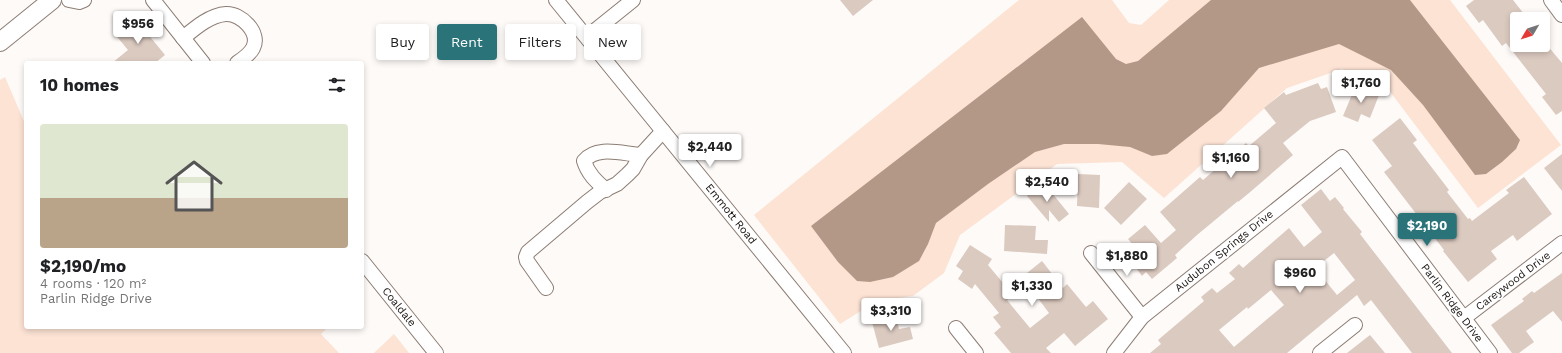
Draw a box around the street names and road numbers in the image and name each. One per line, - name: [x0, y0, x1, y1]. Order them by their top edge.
- street label: Emmott Road: [703, 181, 759, 247]
- street label: Audubon Springs Drive: [1172, 207, 1276, 295]
- street label: Careywood Drive: [1473, 249, 1553, 313]
- street label: Parlin Ridge Drive: [1418, 261, 1486, 345]
- street label: Coaldale: [379, 285, 419, 329]

